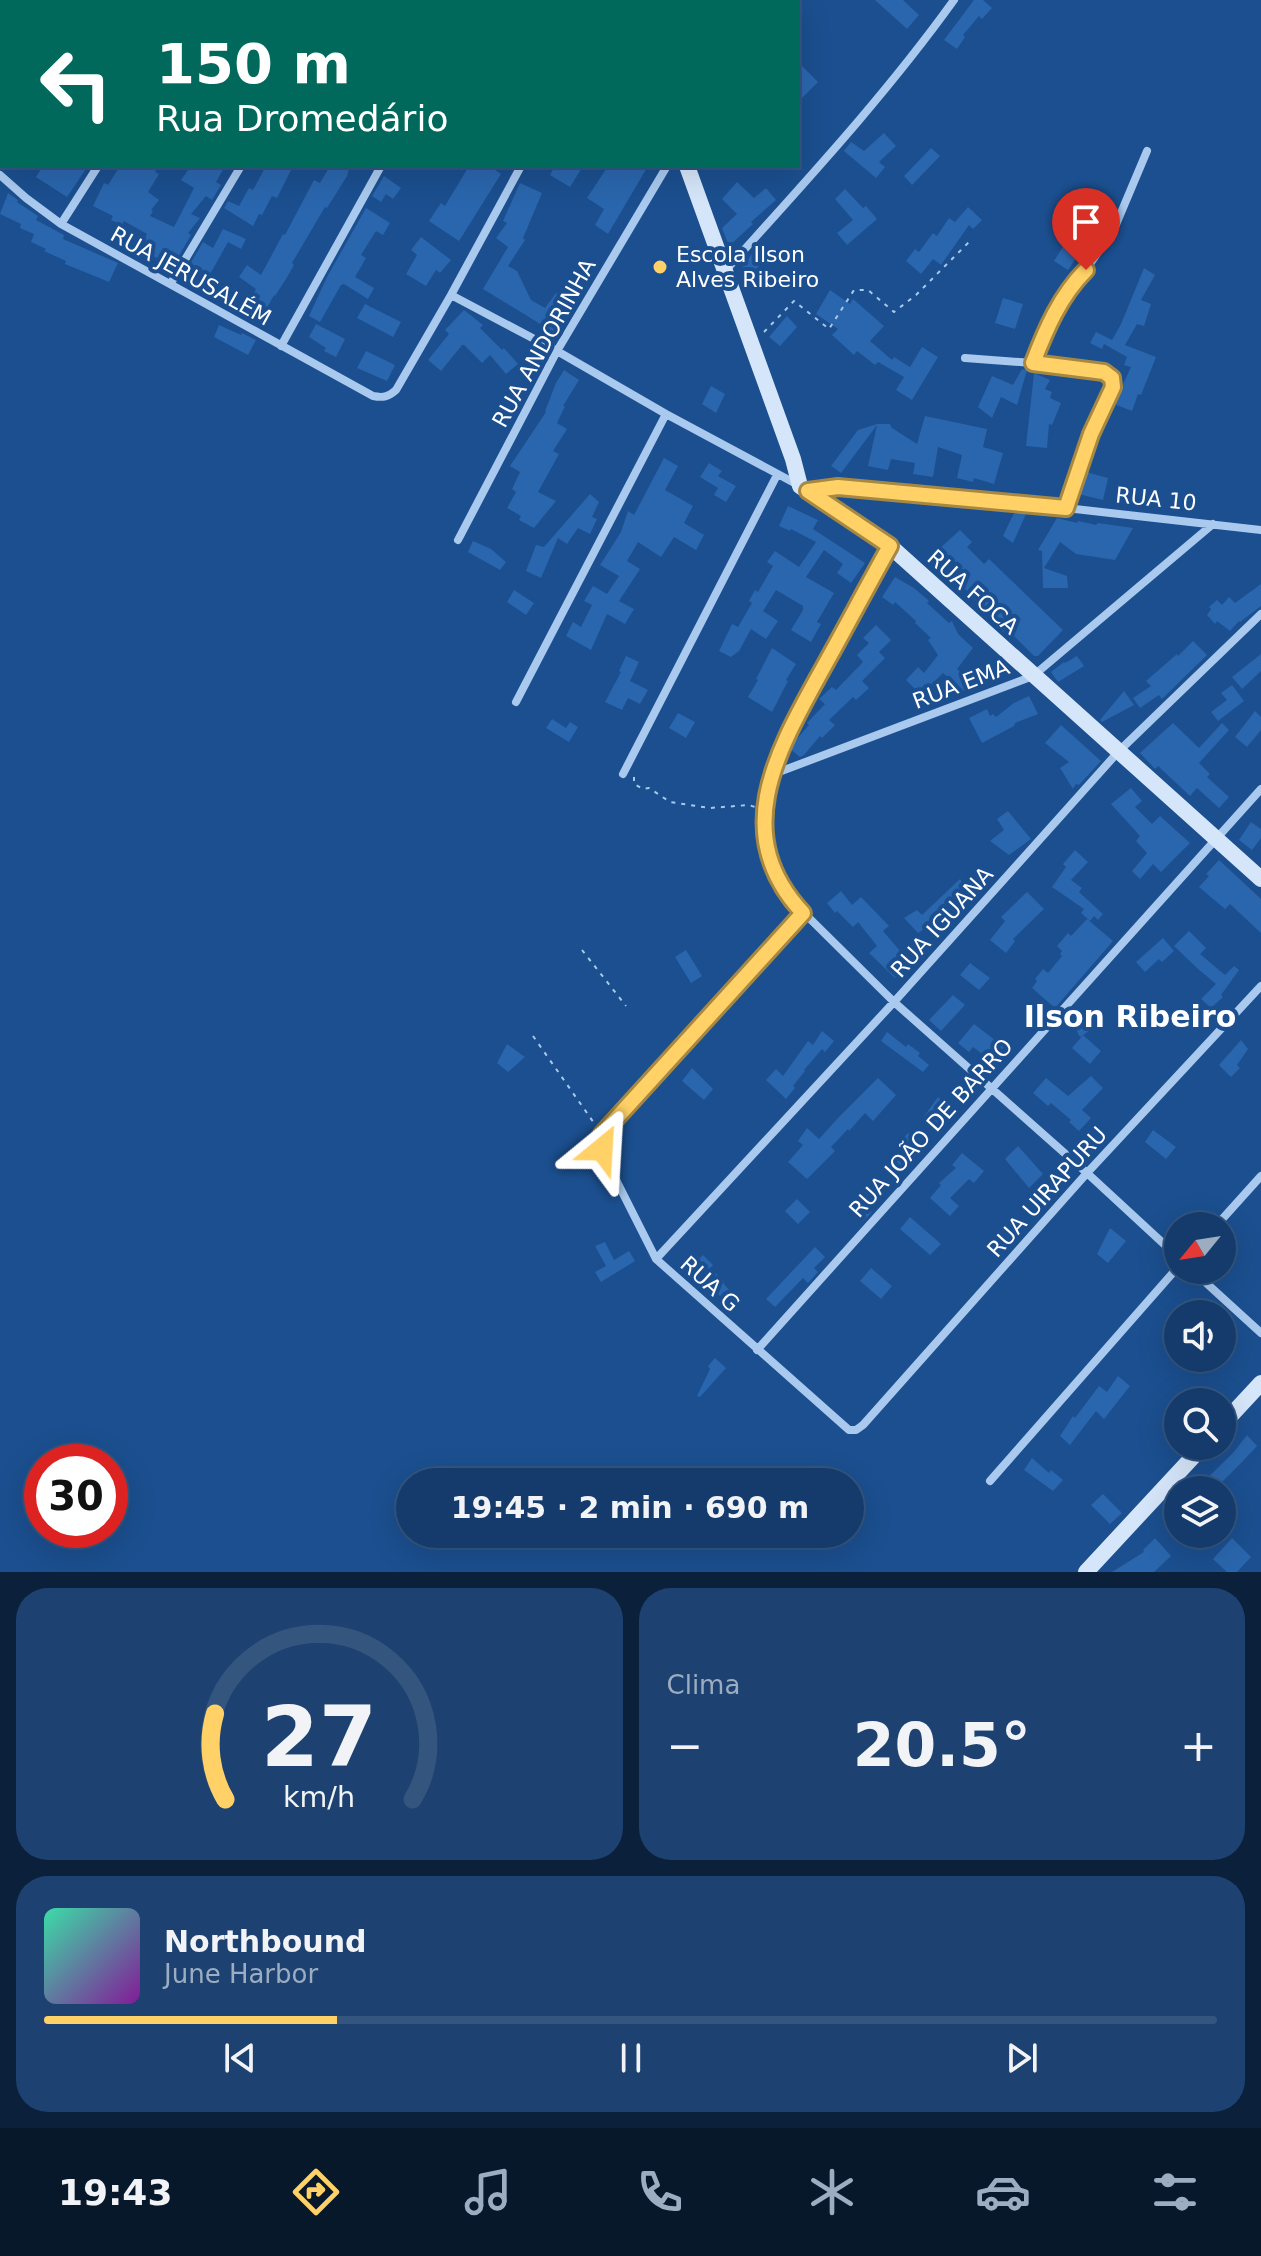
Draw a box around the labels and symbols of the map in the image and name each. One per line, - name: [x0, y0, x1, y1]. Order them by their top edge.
- pin: [1052, 188, 1120, 270]
- street label: RUA JERUSALÉM: [106, 221, 276, 331]
- place label: Escola Ilson Alves Ribeiro: [676, 242, 819, 292]
- street label: RUA ANDORINHA: [487, 254, 601, 432]
- marker: Escola Ilson Alves Ribeiro: [651, 258, 669, 276]
- street label: RUA 10: [1114, 482, 1198, 516]
- street label: RUA FOCA: [922, 545, 1024, 639]
- street label: RUA EMA: [909, 654, 1013, 714]
- street label: RUA IGUANA: [886, 862, 998, 982]
- district label: Ilson Ribeiro: [1024, 999, 1236, 1034]
- street label: RUA JOÃO DE BARRO: [843, 1033, 1018, 1222]
- position arrow: [560, 1107, 644, 1191]
- street label: RUA UIRAPURU: [982, 1122, 1112, 1262]
- north arrow: [1164, 1212, 1236, 1284]
- street label: RUA G: [675, 1251, 745, 1317]
- speed limit sign: 30: [24, 1444, 128, 1548]

